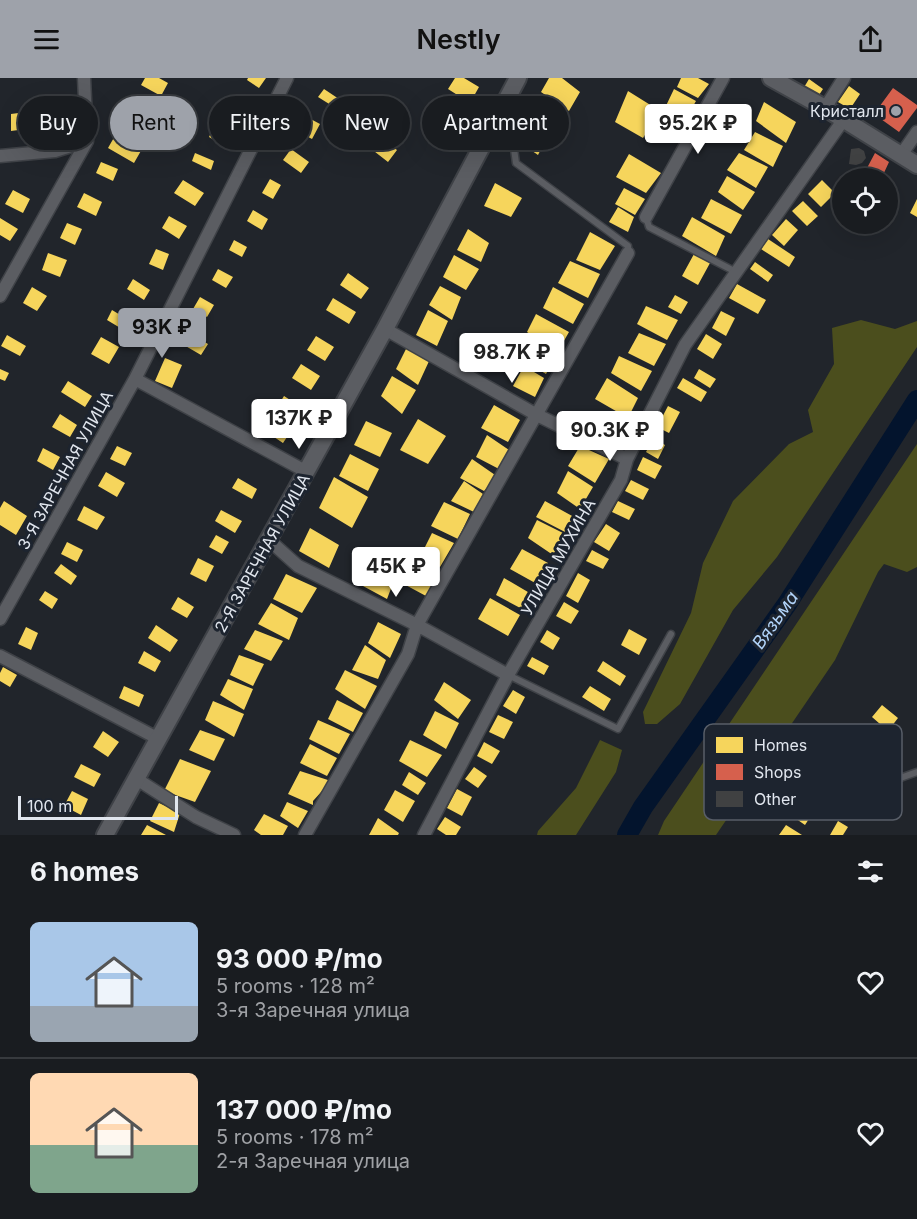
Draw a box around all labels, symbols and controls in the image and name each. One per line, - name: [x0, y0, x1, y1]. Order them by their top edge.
- icon: menu: [30, 23, 63, 56]
- text: Nestly: [416, 23, 501, 56]
- icon: share: [854, 23, 887, 56]
- chip: Buy: [18, 96, 98, 150]
- chip: Rent: [110, 96, 197, 150]
- chip: Filters: [209, 96, 311, 150]
- chip: New: [323, 96, 410, 150]
- chip: Apartment: [422, 96, 569, 150]
- place label: Кристалл: [810, 101, 884, 121]
- pin: 95.2K ₽: [643, 104, 753, 155]
- marker: Кристалл: [889, 104, 903, 118]
- text: 95.2K ₽: [659, 111, 737, 135]
- map controls: [832, 168, 898, 234]
- button: locate: [832, 168, 898, 234]
- pin: 93K ₽: [120, 308, 204, 359]
- text: 93K ₽: [132, 315, 192, 339]
- pin: 98.7K ₽: [457, 333, 567, 384]
- text: 98.7K ₽: [473, 340, 551, 364]
- street label: 3-Я ЗАРЕЧНАЯ УЛИЦА: [13, 387, 117, 553]
- pin: 137K ₽: [250, 399, 348, 450]
- text: 137K ₽: [265, 406, 333, 430]
- pin: 90.3K ₽: [555, 411, 665, 462]
- text: 90.3K ₽: [571, 418, 649, 442]
- street label: 2-Я ЗАРЕЧНАЯ УЛИЦА: [210, 470, 314, 636]
- street label: УЛИЦА МУХИНА: [516, 495, 600, 619]
- pin: 45K ₽: [354, 547, 438, 598]
- text: 45K ₽: [366, 554, 426, 578]
- water label: Вязьма: [748, 587, 802, 653]
- legend: [704, 724, 902, 820]
- text: Homes: [754, 735, 807, 755]
- text: Shops: [754, 762, 802, 782]
- text: Other: [754, 789, 796, 809]
- scale bar: [18, 793, 178, 820]
- text: 100 m: [27, 796, 72, 816]
- icon: filters: [854, 855, 887, 888]
- text: 6 homes: [30, 856, 139, 887]
- text: 93 000 ₽/mo: [216, 943, 383, 974]
- icon: home: [78, 946, 150, 1018]
- icon: heart: [854, 966, 887, 999]
- text: 5 rooms · 128 m²: [216, 974, 375, 998]
- text: 3-я Заречная улица: [216, 998, 410, 1022]
- text: 137 000 ₽/mo: [216, 1094, 392, 1125]
- icon: home: [78, 1097, 150, 1169]
- icon: heart: [854, 1117, 887, 1150]
- text: 5 rooms · 178 m²: [216, 1125, 374, 1149]
- text: 2-я Заречная улица: [216, 1149, 410, 1173]

